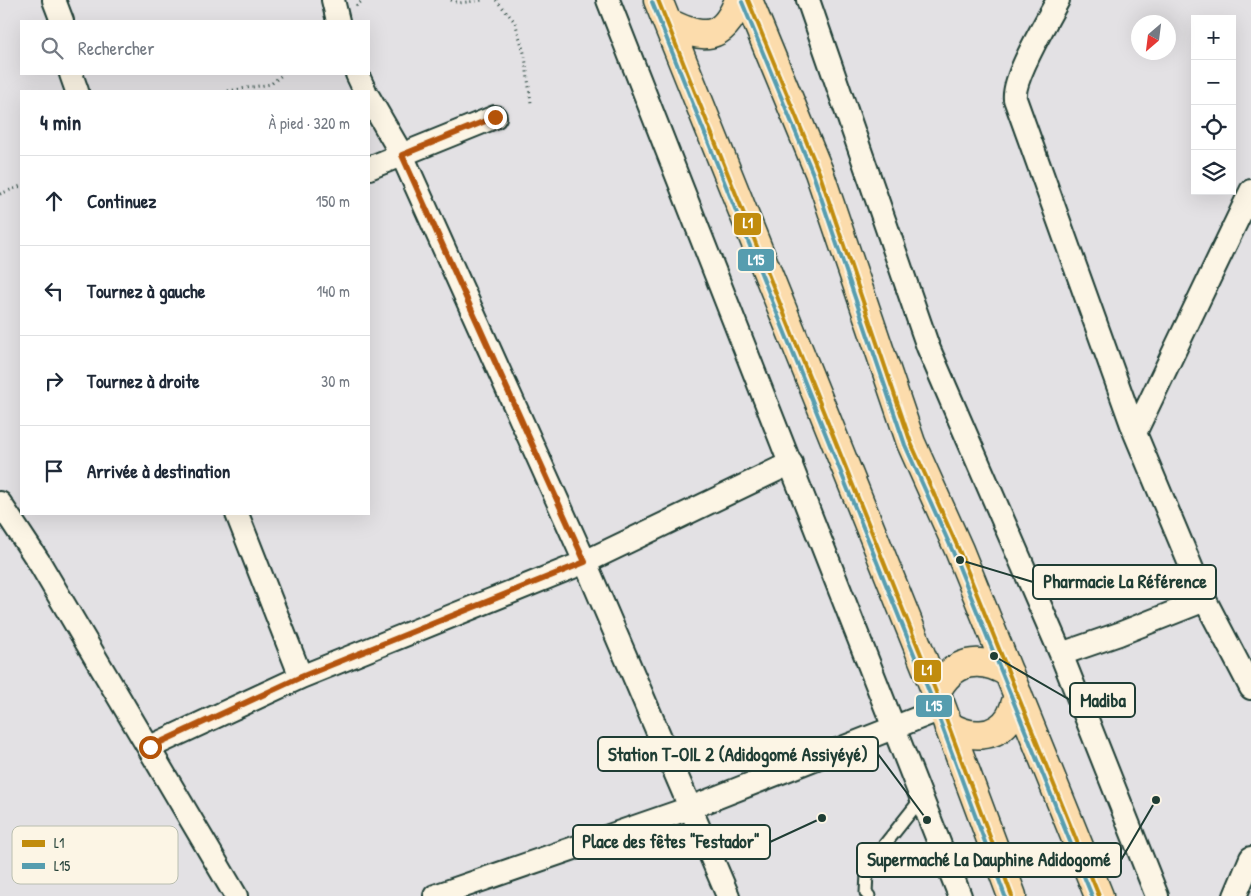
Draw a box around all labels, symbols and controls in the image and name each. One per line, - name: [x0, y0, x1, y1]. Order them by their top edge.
- north arrow: [1131, 15, 1176, 60]
- map controls: [1191, 15, 1236, 195]
- button: +: [1191, 15, 1236, 60]
- search box: [20, 20, 370, 75]
- icon: search: [38, 34, 66, 62]
- text: Rechercher: [78, 35, 155, 61]
- button: −: [1191, 60, 1236, 105]
- button: locate: [1191, 105, 1236, 150]
- route end: [484, 106, 507, 129]
- text: 4 min: [40, 108, 81, 137]
- text: À pied · 320 m: [269, 112, 350, 134]
- button: layers: [1191, 150, 1236, 195]
- icon: ahead: [40, 187, 68, 215]
- text: Continuez: [87, 188, 156, 214]
- text: 150 m: [316, 190, 350, 212]
- line badge: L1: [733, 212, 762, 236]
- text: L1: [743, 213, 753, 232]
- line badge: L15: [737, 248, 775, 272]
- text: L15: [748, 250, 764, 269]
- icon: left: [40, 277, 68, 305]
- text: Tournez à gauche: [87, 278, 205, 304]
- text: 140 m: [316, 280, 350, 302]
- icon: right: [40, 367, 68, 395]
- text: Tournez à droite: [87, 368, 200, 394]
- text: 30 m: [321, 370, 350, 392]
- icon: arrive: [40, 457, 68, 485]
- text: Arrivée à destination: [87, 458, 230, 484]
- callout: Pharmacie La Référence: [1033, 565, 1216, 599]
- text: Pharmacie La Référence: [1043, 568, 1207, 594]
- line badge: L1: [913, 659, 942, 683]
- text: L1: [922, 660, 932, 679]
- callout: Madiba: [1070, 683, 1135, 717]
- text: Madiba: [1080, 687, 1126, 713]
- line badge: L15: [915, 694, 953, 718]
- text: L15: [926, 696, 942, 715]
- route start: [139, 736, 162, 759]
- callout: Station T-OIL 2 (Adidogomé Assiyéyé): [598, 737, 878, 771]
- text: Station T-OIL 2 (Adidogomé Assiyéyé): [608, 741, 868, 768]
- callout: Place des fêtes "Festador": [573, 825, 770, 859]
- legend: [12, 826, 178, 884]
- text: Place des fêtes "Festador": [582, 828, 760, 854]
- text: L1: [54, 833, 64, 852]
- callout: Supermaché La Dauphine Adidogomé: [857, 843, 1121, 877]
- text: Supermaché La Dauphine Adidogomé: [867, 846, 1111, 873]
- text: L15: [54, 856, 70, 875]

